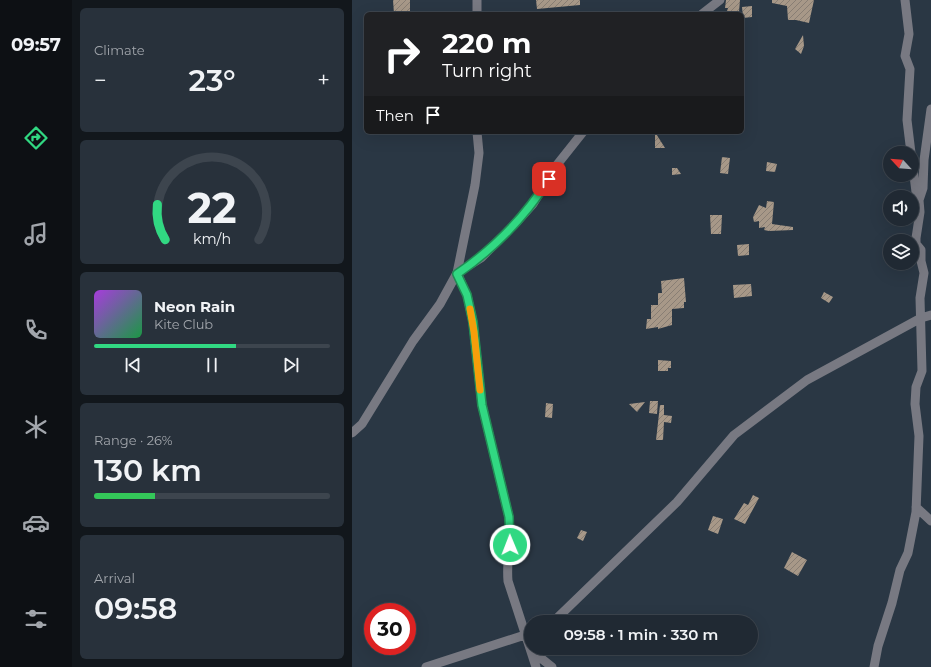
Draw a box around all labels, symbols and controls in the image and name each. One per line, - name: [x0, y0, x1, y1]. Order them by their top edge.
- text: 220 m: [442, 26, 531, 60]
- icon: right: [376, 28, 428, 80]
- text: 09:57: [11, 34, 61, 56]
- text: Climate: [94, 42, 145, 58]
- text: Turn right: [442, 60, 532, 82]
- text: 23°: [188, 62, 236, 99]
- text: −: [94, 67, 107, 94]
- text: +: [317, 67, 330, 94]
- icon: arrive: [422, 104, 444, 126]
- text: Then: [376, 106, 414, 125]
- icon: directions: [22, 124, 50, 152]
- north arrow: [883, 146, 919, 182]
- map controls: [883, 146, 919, 270]
- pin: [532, 162, 566, 196]
- icon: arrive: [538, 168, 560, 190]
- text: 22: [187, 182, 237, 232]
- button: sound: [883, 190, 919, 226]
- icon: music: [22, 220, 50, 248]
- text: km/h: [193, 229, 231, 247]
- button: layers: [883, 234, 919, 270]
- text: Neon Rain: [154, 297, 235, 316]
- icon: phone: [22, 316, 50, 344]
- text: Kite Club: [154, 316, 213, 332]
- icon: previous: [122, 354, 144, 376]
- icon: pause: [201, 354, 223, 376]
- icon: next: [280, 354, 302, 376]
- icon: climate: [22, 413, 50, 441]
- text: Range · 26%: [94, 432, 172, 448]
- text: 130 km: [94, 452, 202, 489]
- icon: car: [22, 509, 50, 537]
- position arrow: [489, 524, 531, 566]
- text: Arrival: [94, 570, 135, 586]
- text: 09:58: [94, 590, 177, 627]
- speed limit sign: 30: [364, 603, 416, 655]
- icon: filters: [22, 605, 50, 633]
- text: 09:58 · 1 min · 330 m: [564, 625, 718, 644]

